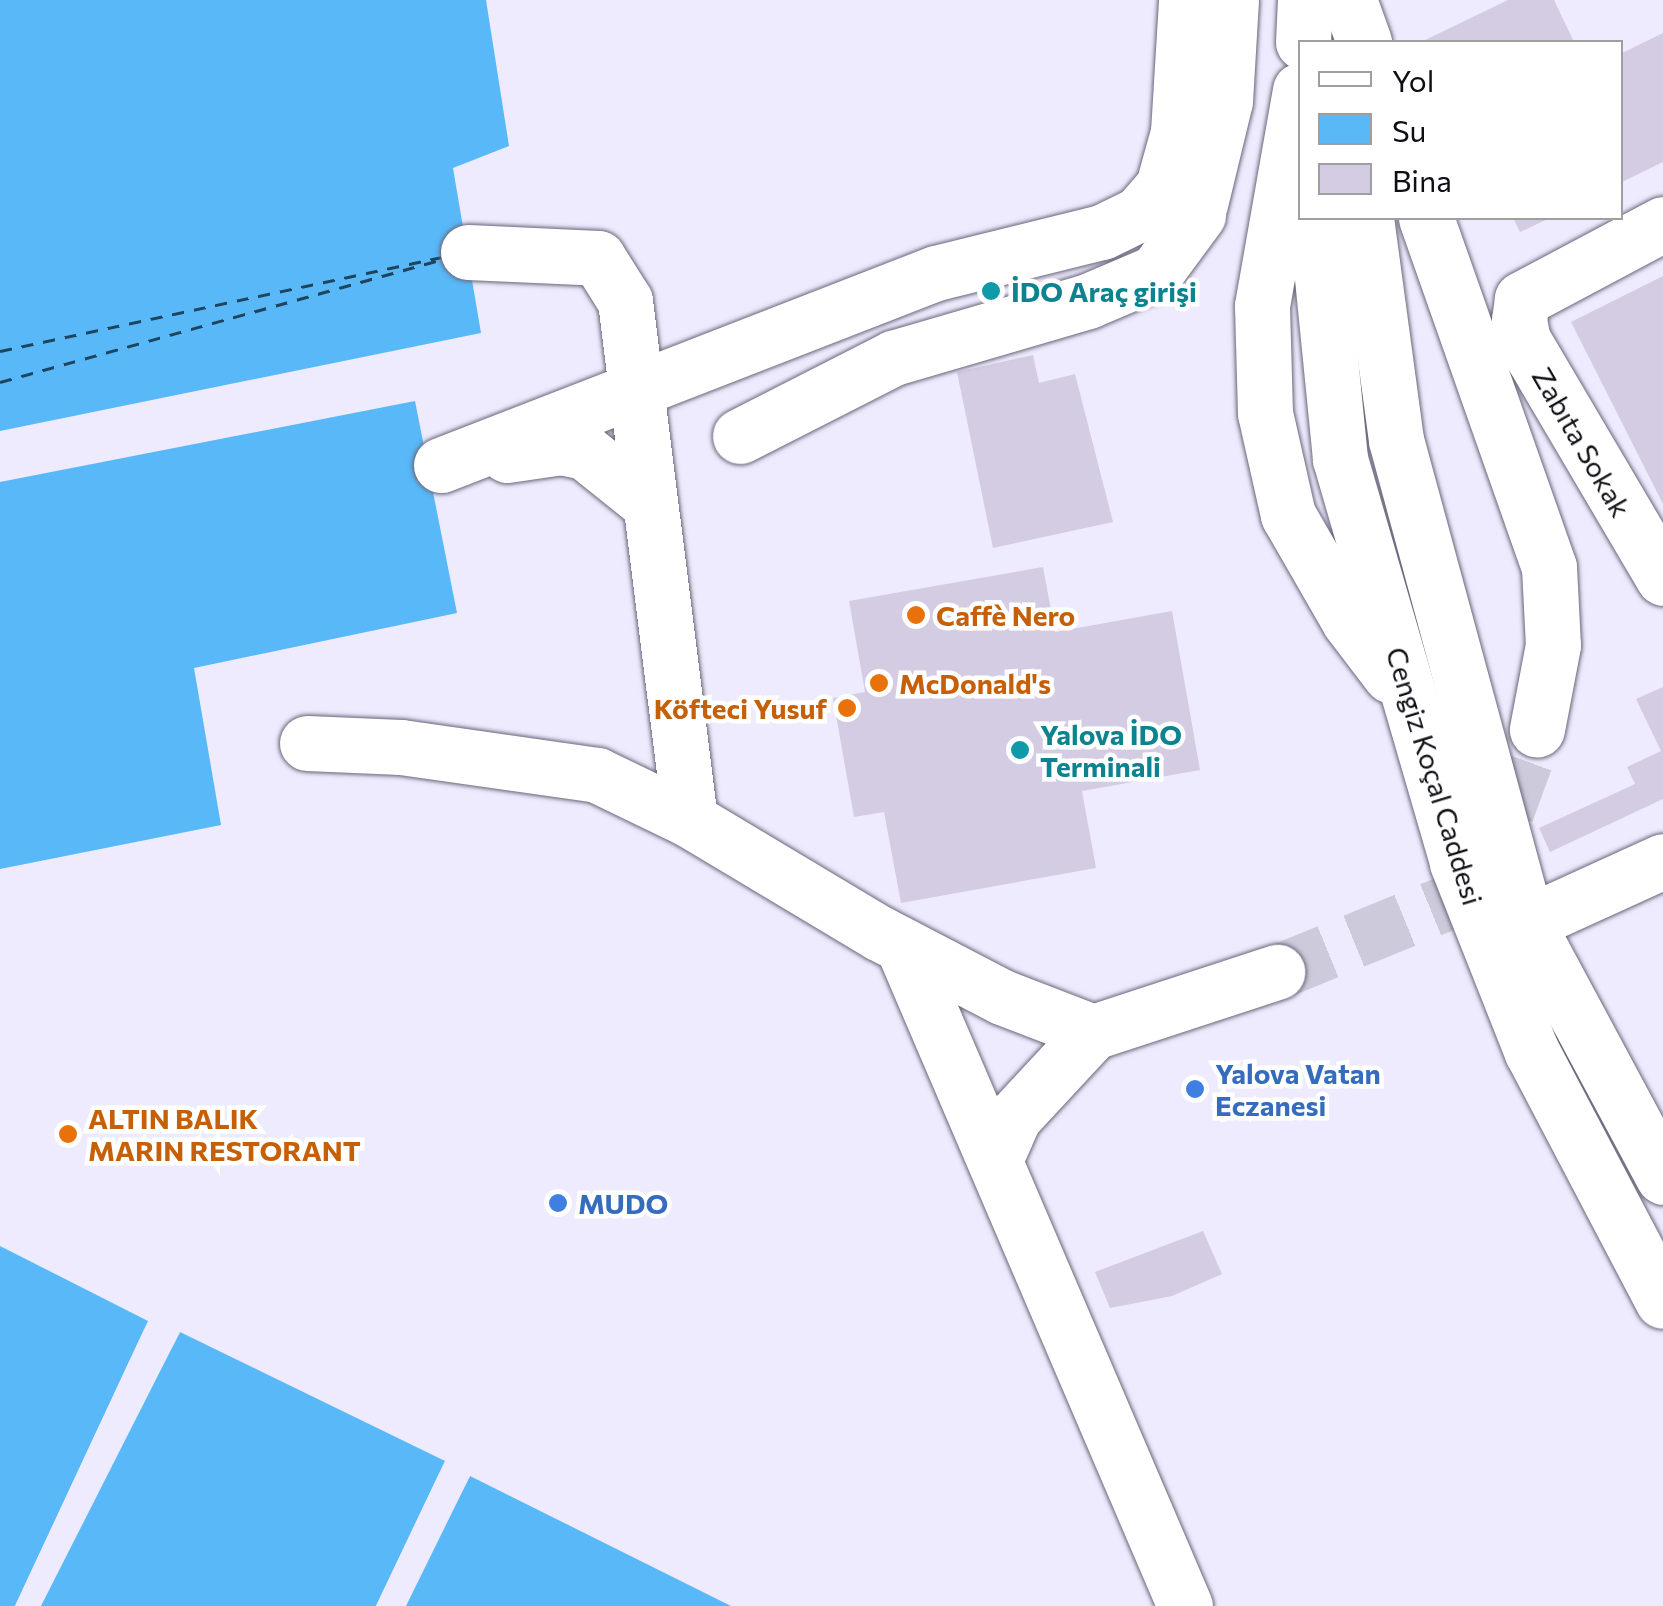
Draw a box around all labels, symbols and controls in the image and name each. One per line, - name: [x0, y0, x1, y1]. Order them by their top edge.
- legend: [1298, 40, 1623, 220]
- text: Yol: [1392, 61, 1434, 98]
- text: Su: [1392, 111, 1426, 148]
- text: Bina: [1392, 161, 1452, 198]
- place label: İDO Araç girişi: [1011, 274, 1197, 308]
- marker: İDO Araç girişi: [980, 280, 1002, 302]
- street label: Zabıta Sokak: [1526, 361, 1638, 523]
- place label: Caffè Nero: [936, 598, 1075, 632]
- marker: Caffè Nero: [905, 604, 927, 626]
- street label: Cengiz Koçal Caddesi: [1380, 643, 1490, 909]
- place label: McDonald's: [899, 666, 1051, 700]
- marker: McDonald's: [868, 672, 890, 694]
- place label: Köfteci Yusuf: [654, 691, 827, 725]
- marker: Köfteci Yusuf: [836, 697, 858, 719]
- place label: Yalova İDO Terminali: [1040, 717, 1182, 783]
- marker: Yalova İDO Terminali: [1009, 739, 1031, 761]
- place label: Yalova Vatan Eczanesi: [1215, 1056, 1381, 1122]
- marker: Yalova Vatan Eczanesi: [1184, 1078, 1206, 1100]
- place label: ALTIN BALIK MARIN RESTORANT: [88, 1101, 361, 1167]
- marker: ALTIN BALIK MARIN RESTORANT: [57, 1123, 79, 1145]
- place label: MUDO: [578, 1186, 668, 1220]
- marker: MUDO: [547, 1192, 569, 1214]

